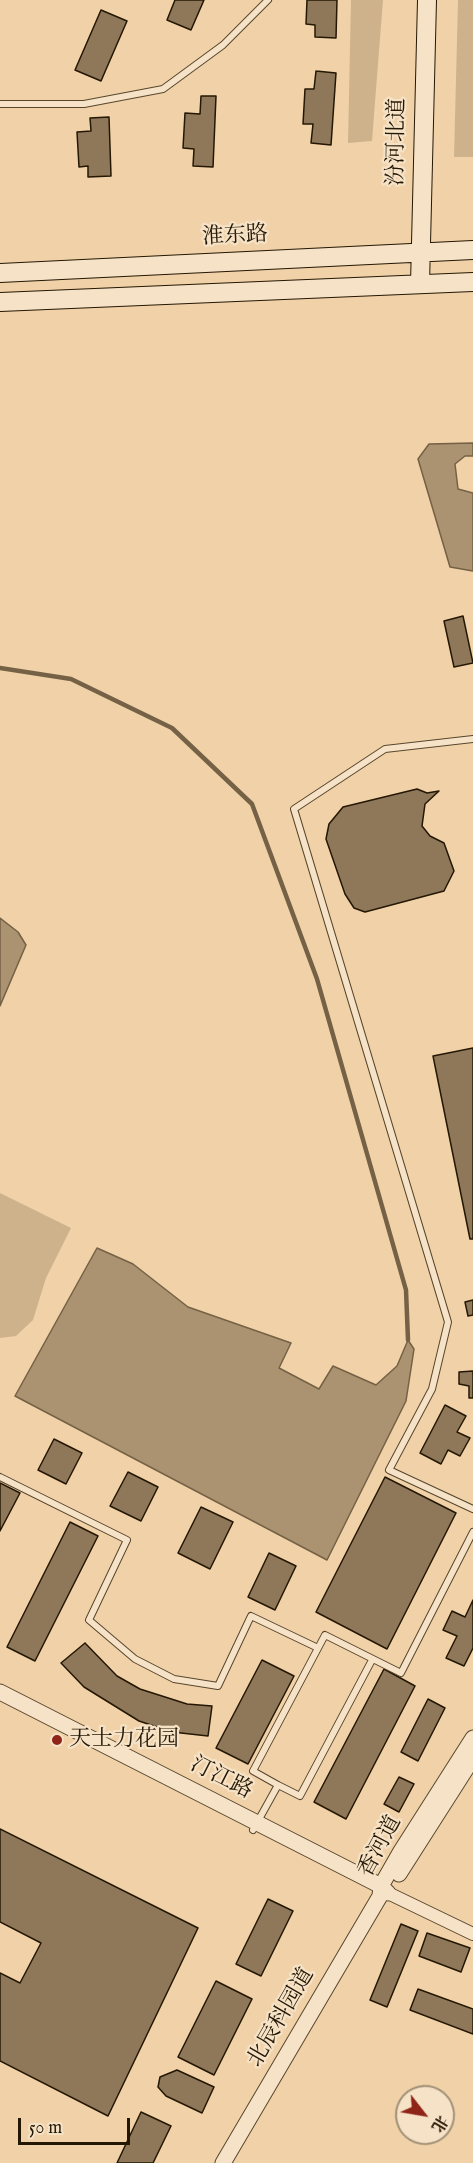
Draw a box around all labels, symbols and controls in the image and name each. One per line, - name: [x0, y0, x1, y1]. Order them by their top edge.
- street label: 汾河北道: [384, 98, 412, 186]
- street label: 淮东路: [201, 222, 269, 252]
- place label: 天士力花园: [69, 1727, 179, 1753]
- marker: 天士力花园: [50, 1733, 64, 1747]
- street label: 汀江路: [186, 1752, 256, 1806]
- street label: 香河道: [354, 1812, 408, 1882]
- street label: 北辰科园道: [243, 1964, 321, 2072]
- north arrow: [395, 2085, 455, 2145]
- scale bar: [21, 2106, 134, 2144]
- text: 北: [426, 2111, 451, 2135]
- text: 50 m: [29, 2117, 62, 2140]

